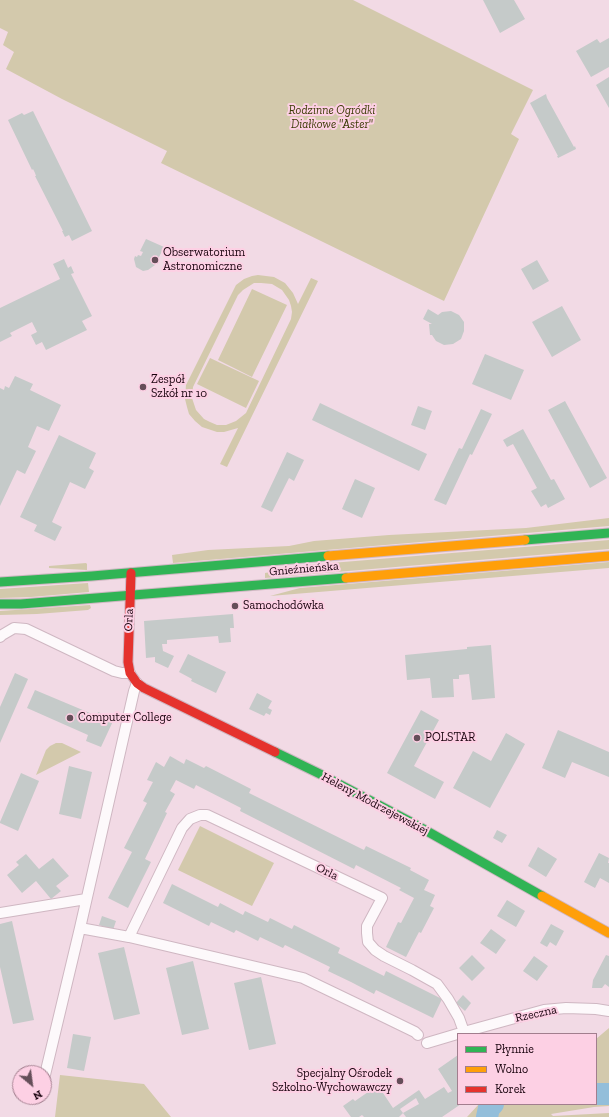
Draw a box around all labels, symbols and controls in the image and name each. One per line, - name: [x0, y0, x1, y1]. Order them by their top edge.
- park label: Rodzinne Ogródki Diałkowe "Aster": [289, 104, 375, 132]
- place label: Obserwatorium Astronomiczne: [163, 246, 245, 274]
- marker: Obserwatorium Astronomiczne: [150, 255, 160, 265]
- place label: Zespół Szkół nr 10: [151, 373, 207, 401]
- marker: Zespół Szkół nr 10: [138, 382, 148, 392]
- street label: Gnieźnieńska: [269, 559, 339, 579]
- place label: Samochodówka: [243, 599, 324, 613]
- marker: Samochodówka: [230, 601, 240, 611]
- street label: Orla: [121, 608, 137, 632]
- place label: Computer College: [78, 711, 172, 725]
- marker: Computer College: [65, 713, 75, 723]
- place label: POLSTAR: [425, 731, 475, 745]
- marker: POLSTAR: [412, 733, 422, 743]
- street label: Heleny Modrzejewskiej: [319, 770, 431, 838]
- street label: Orla: [314, 861, 340, 883]
- street label: Rzeczna: [514, 1003, 558, 1025]
- legend: [457, 1033, 597, 1105]
- text: Płynnie: [495, 1042, 534, 1056]
- text: Wolno: [495, 1062, 528, 1076]
- north arrow: [12, 1065, 52, 1105]
- place label: Specjalny Ośrodek Szkolno-Wychowawczy: [272, 1067, 392, 1095]
- marker: Specjalny Ośrodek Szkolno-Wychowawczy: [395, 1076, 405, 1086]
- text: Korek: [495, 1082, 526, 1096]
- text: N: [31, 1087, 44, 1103]

